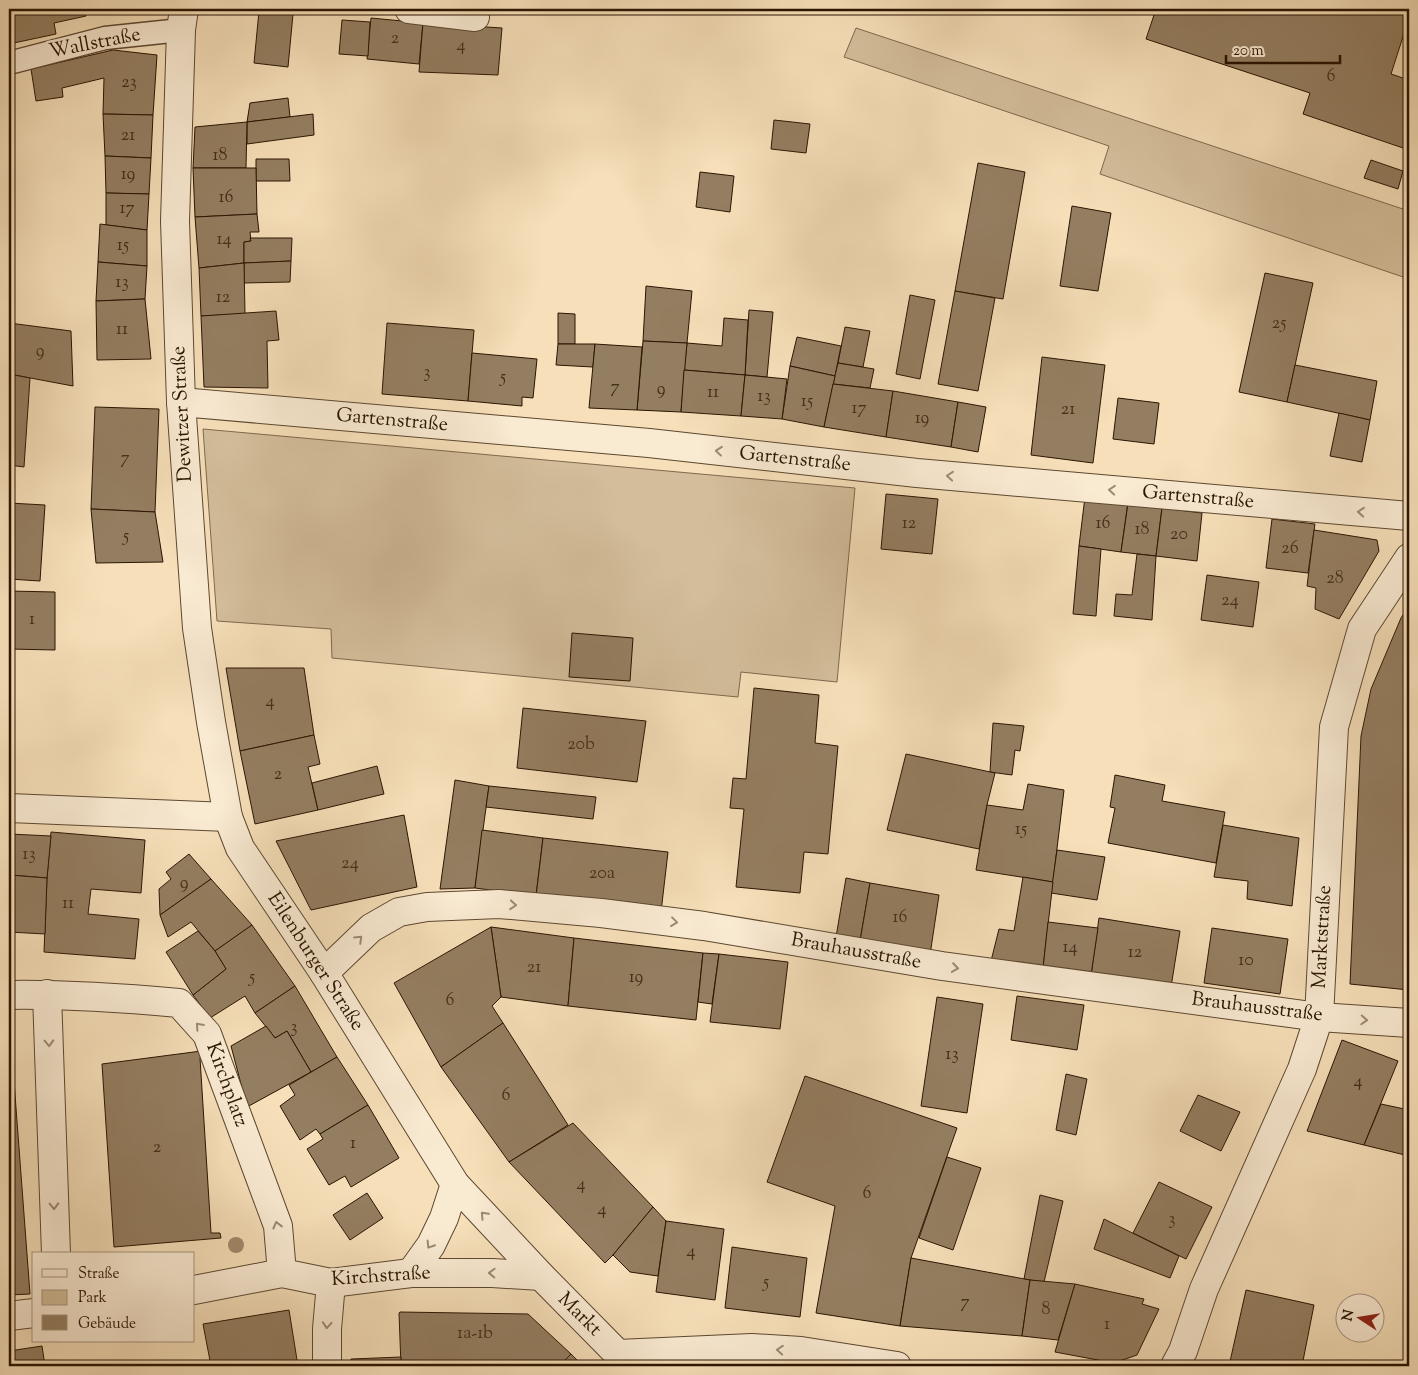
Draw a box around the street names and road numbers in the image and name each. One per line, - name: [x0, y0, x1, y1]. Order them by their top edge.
- street label: Wallstraße: [47, 21, 143, 67]
- street label: Dewitzer Straße: [165, 345, 201, 483]
- street label: Gartenstraße: [335, 402, 449, 440]
- street label: Gartenstraße: [738, 440, 852, 480]
- street label: Gartenstraße: [1141, 479, 1255, 517]
- street label: Marktstraße: [1306, 885, 1340, 989]
- street label: Eilenburger Straße: [259, 887, 371, 1037]
- street label: Brauhausstraße: [789, 926, 923, 978]
- street label: Brauhausstraße: [1190, 986, 1324, 1030]
- street label: Kirchplatz: [197, 1039, 255, 1131]
- street label: Kirchstraße: [330, 1259, 432, 1295]
- street label: Markt: [550, 1286, 608, 1344]

